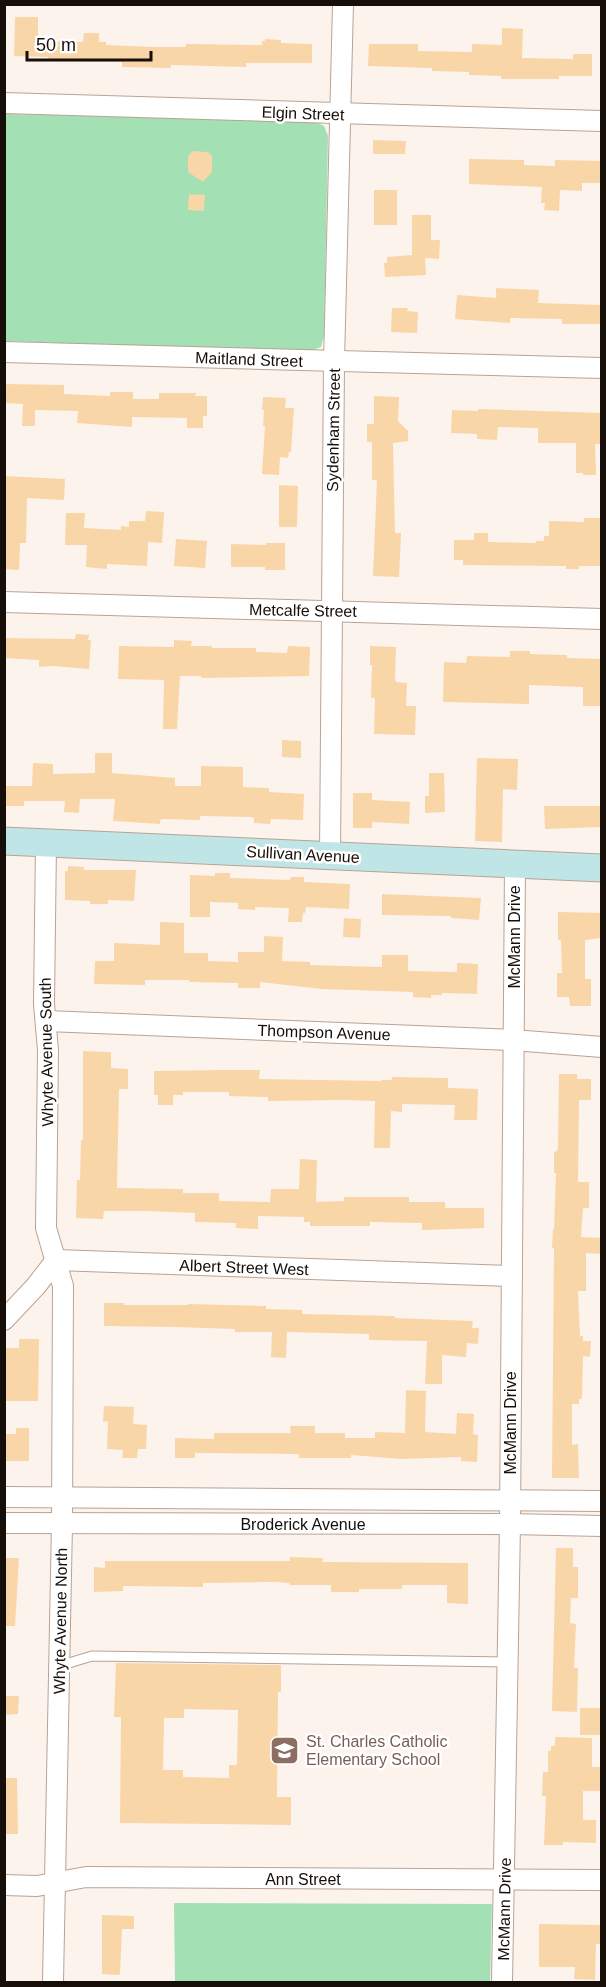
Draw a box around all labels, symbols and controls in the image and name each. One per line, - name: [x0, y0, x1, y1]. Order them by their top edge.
- scale bar: [27, 24, 152, 62]
- text: 50 m: [36, 35, 76, 55]
- street label: Elgin Street: [261, 104, 345, 123]
- street label: Maitland Street: [195, 349, 304, 370]
- street label: Sydenham Street: [324, 368, 343, 492]
- street label: Metcalfe Street: [249, 601, 357, 620]
- street label: Sullivan Avenue: [246, 843, 360, 866]
- street label: McMann Drive: [506, 885, 523, 989]
- street label: Whyte Avenue South: [37, 977, 56, 1127]
- street label: Thompson Avenue: [257, 1022, 391, 1043]
- street label: Albert Street West: [179, 1257, 310, 1278]
- street label: McMann Drive: [502, 1371, 519, 1475]
- street label: Broderick Avenue: [240, 1516, 366, 1533]
- street label: Whyte Avenue North: [51, 1548, 70, 1694]
- place label: St. Charles Catholic Elementary School: [306, 1733, 447, 1768]
- school or university icon: St. Charles Catholic Elementary School: [269, 1734, 301, 1766]
- street label: McMann Drive: [495, 1857, 514, 1961]
- street label: Ann Street: [265, 1871, 341, 1888]

